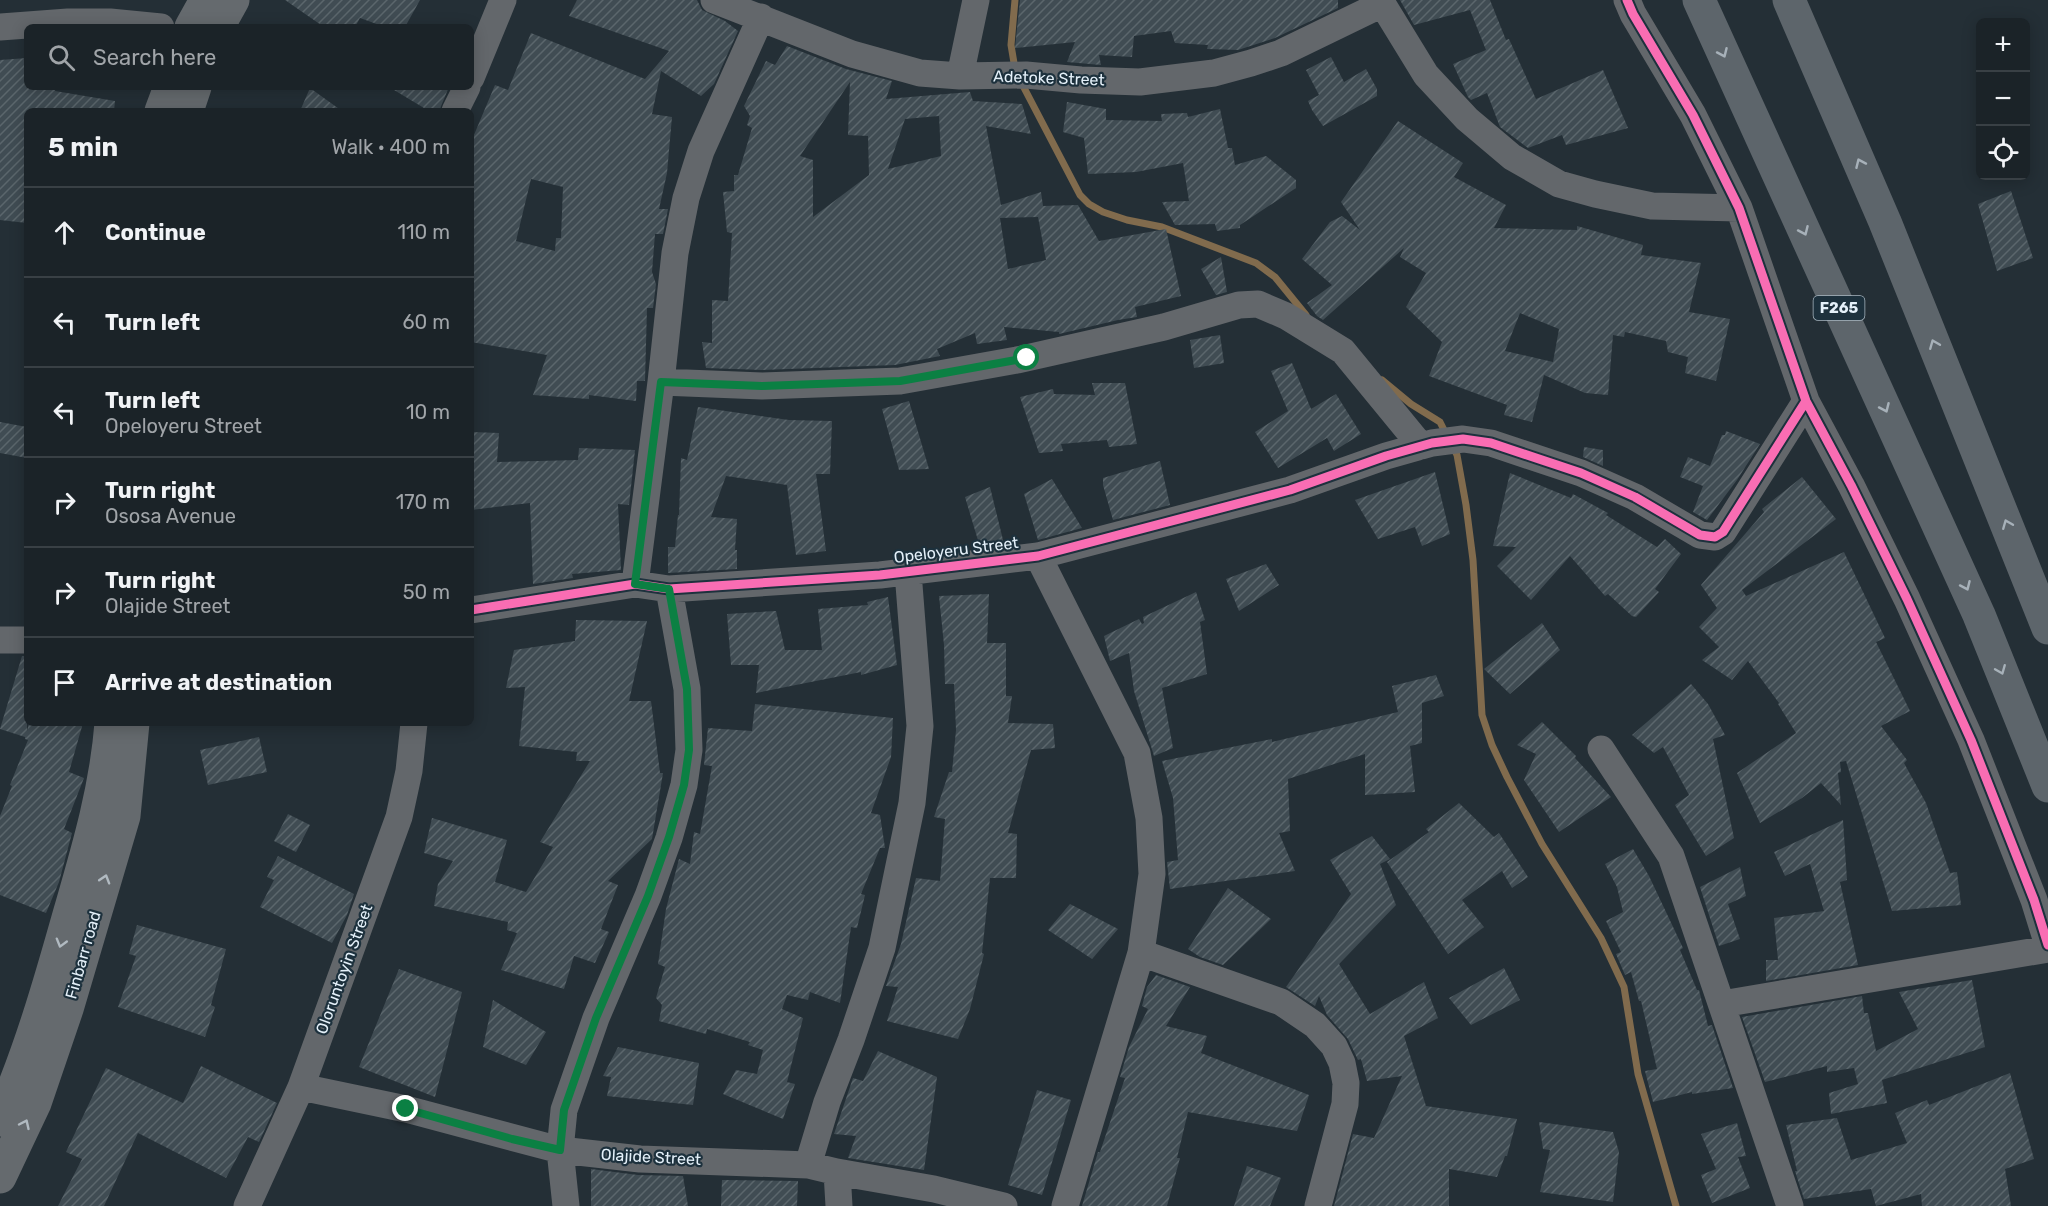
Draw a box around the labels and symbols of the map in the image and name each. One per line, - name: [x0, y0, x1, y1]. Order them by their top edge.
- one-way arrow: [1716, 47, 1728, 58]
- street label: Adetoke Street: [993, 67, 1105, 89]
- one-way arrow: [1855, 159, 1867, 170]
- one-way arrow: [1797, 224, 1809, 235]
- road number: F265: [1814, 296, 1864, 320]
- one-way arrow: [1929, 339, 1941, 350]
- route start: [1013, 344, 1039, 370]
- one-way arrow: [1878, 402, 1890, 413]
- one-way arrow: [2002, 520, 2014, 531]
- street label: Opeloyeru Street: [893, 533, 1019, 567]
- one-way arrow: [1958, 579, 1970, 590]
- one-way arrow: [1994, 663, 2006, 674]
- one-way arrow: [98, 874, 110, 885]
- street label: Oloruntoyin Street: [312, 901, 376, 1037]
- street label: Finbarr road: [61, 909, 105, 1001]
- one-way arrow: [56, 937, 68, 948]
- route end: [392, 1095, 418, 1121]
- one-way arrow: [18, 1120, 30, 1131]
- street label: Olajide Street: [600, 1145, 702, 1169]

